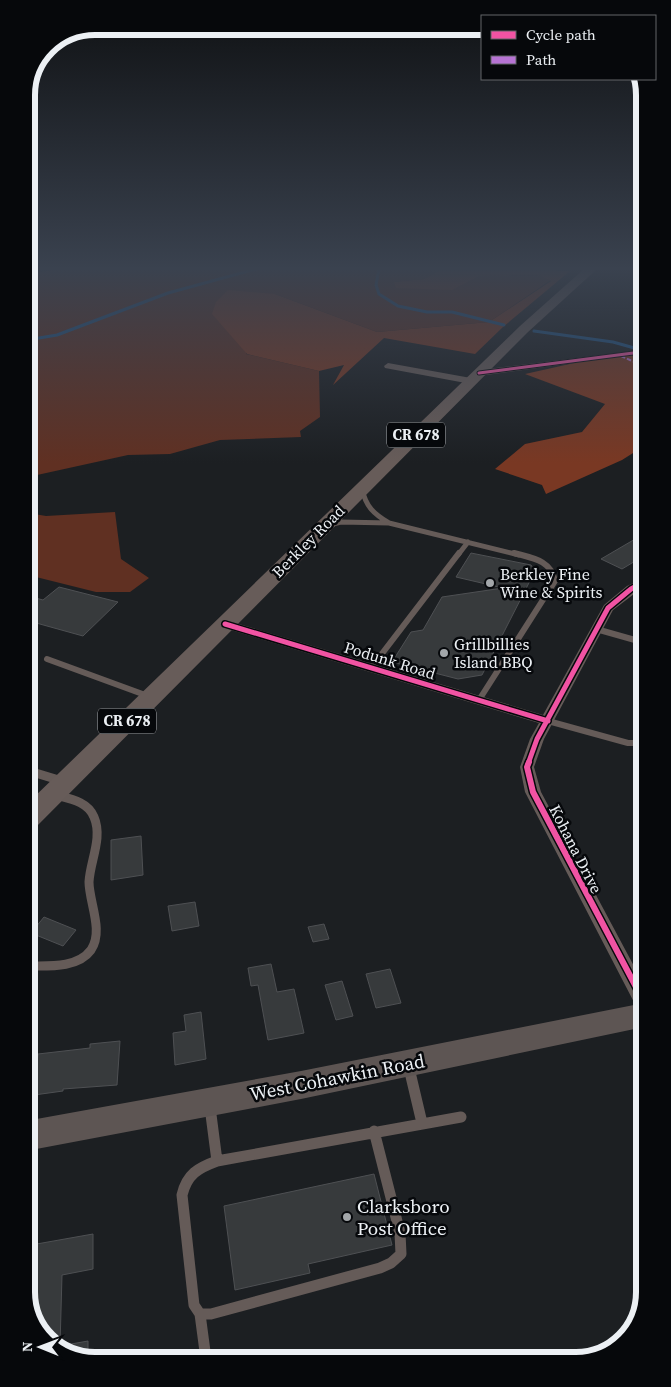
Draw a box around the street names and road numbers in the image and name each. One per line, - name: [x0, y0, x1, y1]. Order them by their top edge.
- road number: CR 678: [387, 422, 445, 448]
- street label: Berkley Road: [267, 500, 349, 582]
- street label: Podunk Road: [342, 636, 438, 684]
- road number: CR 678: [98, 708, 156, 734]
- street label: Kohana Drive: [544, 801, 608, 897]
- street label: West Cohawkin Road: [247, 1047, 427, 1107]

